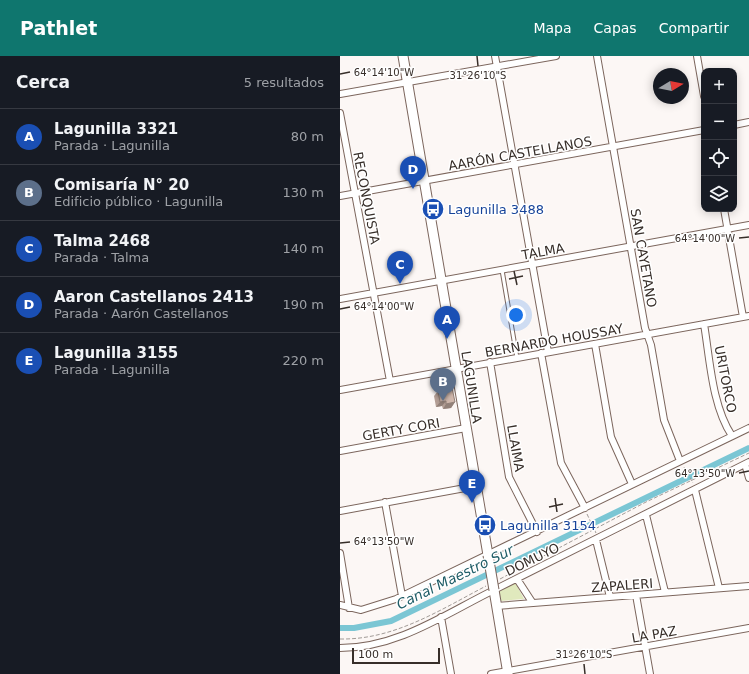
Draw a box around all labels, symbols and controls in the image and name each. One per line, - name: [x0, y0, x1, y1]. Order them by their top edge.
- text: Pathlet: [20, 17, 97, 39]
- text: Mapa: [533, 20, 572, 36]
- text: Capas: [594, 20, 637, 36]
- text: Compartir: [659, 20, 729, 36]
- text: 64°14'10"W: [354, 67, 414, 78]
- north arrow: [653, 68, 689, 104]
- map controls: [701, 68, 737, 212]
- button: +: [701, 68, 737, 104]
- text: 31°26'10"S: [450, 70, 506, 81]
- text: Cerca: [16, 72, 70, 92]
- text: 5 resultados: [244, 75, 324, 90]
- button: −: [701, 104, 737, 140]
- text: Lagunilla 3321: [54, 120, 178, 138]
- text: A: [24, 129, 34, 144]
- text: 80 m: [291, 129, 324, 144]
- street label: AARÓN CASTELLANOS: [447, 133, 593, 174]
- text: Parada · Lagunilla: [54, 138, 170, 153]
- button: locate: [701, 140, 737, 176]
- street label: RECONQUISTA: [350, 151, 383, 246]
- pin: D: [400, 156, 426, 189]
- text: Comisaría N° 20: [54, 176, 189, 194]
- button: layers: [701, 176, 737, 212]
- text: B: [24, 185, 34, 200]
- text: 130 m: [282, 185, 324, 200]
- text: Edificio público · Lagunilla: [54, 194, 223, 209]
- bus stop icon: Lagunilla 3488: [420, 196, 446, 222]
- place label: Lagunilla 3488: [448, 202, 544, 217]
- street label: SAN CAYETANO: [627, 207, 660, 309]
- text: Talma 2468: [54, 232, 150, 250]
- text: 64°14'00"W: [675, 233, 735, 244]
- street label: TALMA: [520, 240, 566, 263]
- text: C: [24, 241, 34, 256]
- text: 140 m: [282, 241, 324, 256]
- text: Parada · Talma: [54, 250, 149, 265]
- pin: C: [387, 251, 413, 284]
- text: Aaron Castellanos 2413: [54, 288, 254, 306]
- text: D: [24, 297, 34, 312]
- text: 190 m: [282, 297, 324, 312]
- text: 64°14'00"W: [354, 301, 414, 312]
- your location: [506, 305, 526, 325]
- text: Parada · Aarón Castellanos: [54, 306, 228, 321]
- pin: A: [434, 306, 460, 339]
- street label: BERNARDO HOUSSAY: [484, 321, 625, 360]
- text: Lagunilla 3155: [54, 344, 178, 362]
- street label: URITORCO: [712, 344, 739, 414]
- street label: LAGUNILLA: [458, 350, 485, 424]
- text: E: [25, 353, 33, 368]
- text: 220 m: [282, 353, 324, 368]
- text: Parada · Lagunilla: [54, 362, 170, 377]
- pin: B: [430, 368, 456, 401]
- street label: GERTY CORI: [361, 415, 441, 444]
- street label: LLAIMA: [504, 423, 527, 473]
- text: 64°13'50"W: [675, 468, 735, 479]
- pin: E: [459, 470, 485, 503]
- bus stop icon: Lagunilla 3154: [472, 512, 498, 538]
- place label: Lagunilla 3154: [500, 518, 596, 533]
- text: 64°13'50"W: [354, 536, 414, 547]
- street label: DOMUYO: [503, 540, 562, 579]
- water label: Canal Maestro Sur: [394, 541, 517, 612]
- street label: ZAPALERI: [591, 576, 653, 595]
- street label: LA PAZ: [630, 623, 678, 646]
- scale bar: [352, 646, 440, 665]
- text: 100 m: [358, 648, 393, 661]
- text: 31°26'10"S: [556, 649, 612, 660]

